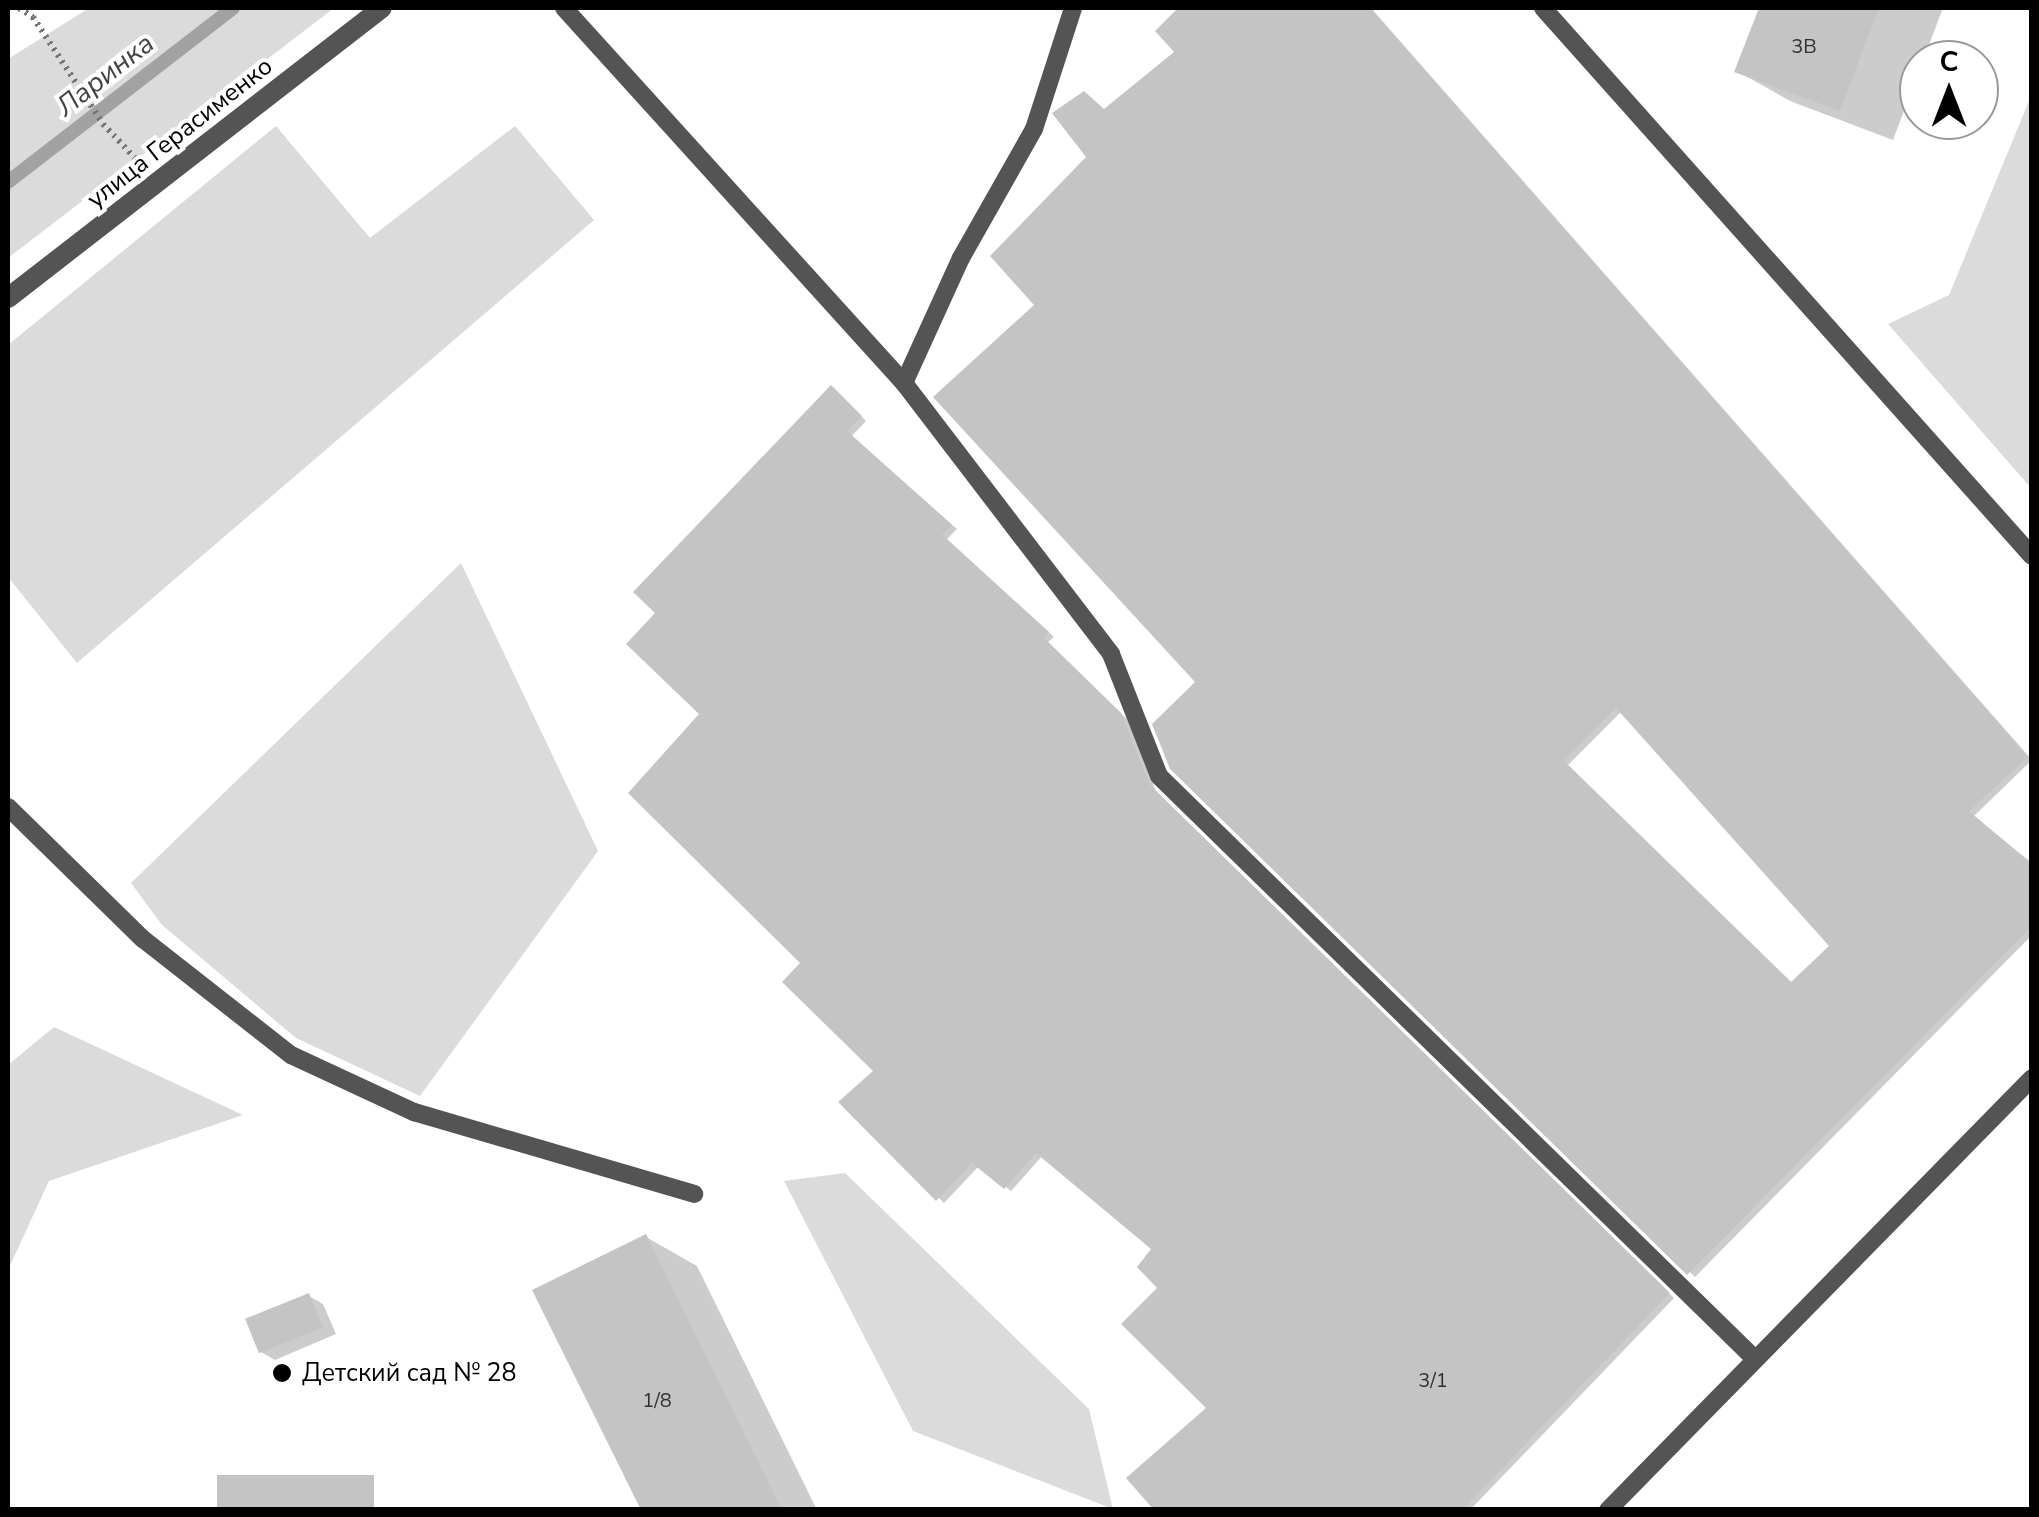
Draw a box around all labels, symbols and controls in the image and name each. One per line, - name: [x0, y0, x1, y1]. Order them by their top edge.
- water label: Ларинка: [49, 26, 161, 124]
- house number: 3В: [1791, 34, 1817, 58]
- north arrow: [1899, 40, 1999, 140]
- text: С: [1939, 43, 1959, 81]
- street label: улица Герасименко: [81, 51, 279, 215]
- place label: Детский сад № 28: [302, 1358, 517, 1388]
- marker: Детский сад № 28: [271, 1362, 293, 1384]
- house number: 3/1: [1418, 1368, 1448, 1392]
- house number: 1/8: [642, 1388, 672, 1412]

